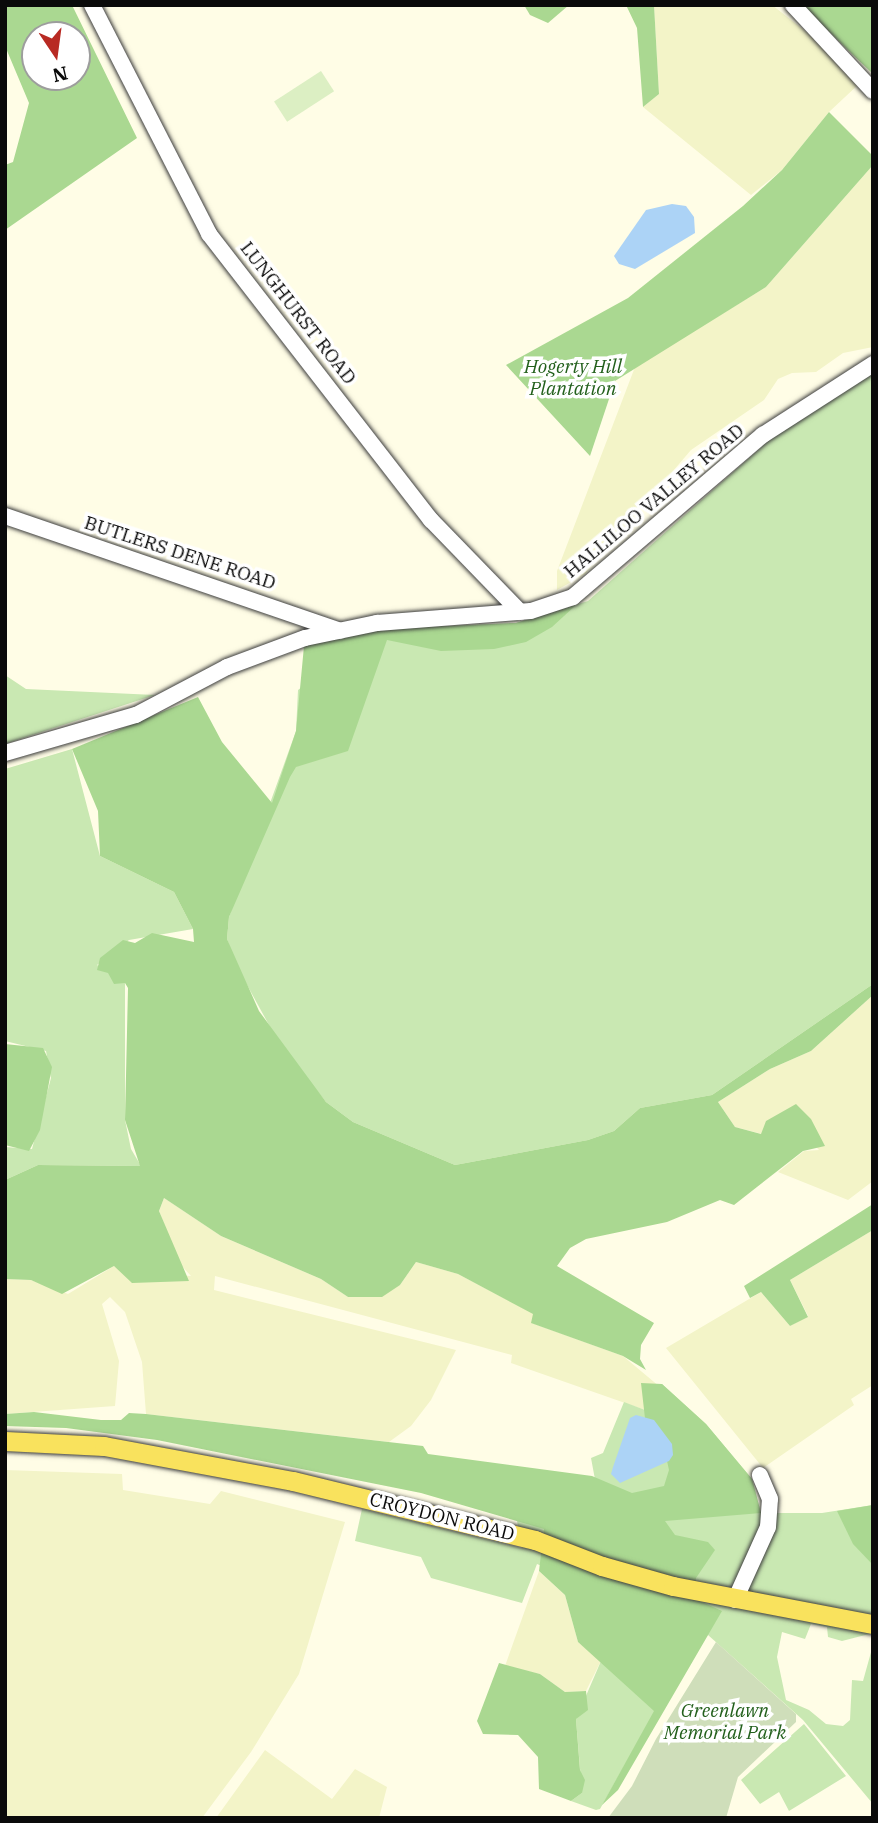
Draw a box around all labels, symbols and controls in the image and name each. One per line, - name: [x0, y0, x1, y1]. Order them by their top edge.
- north arrow: [21, 21, 91, 91]
- text: N: [50, 61, 70, 88]
- street label: LUNGHURST ROAD: [235, 237, 361, 389]
- park label: Hogerty Hill Plantation: [524, 356, 622, 400]
- street label: HALLILOO VALLEY ROAD: [559, 419, 749, 583]
- street label: BUTLERS DENE ROAD: [81, 511, 279, 595]
- street label: CROYDON ROAD: [367, 1488, 517, 1546]
- park label: Greenlawn Memorial Park: [664, 1700, 786, 1744]

